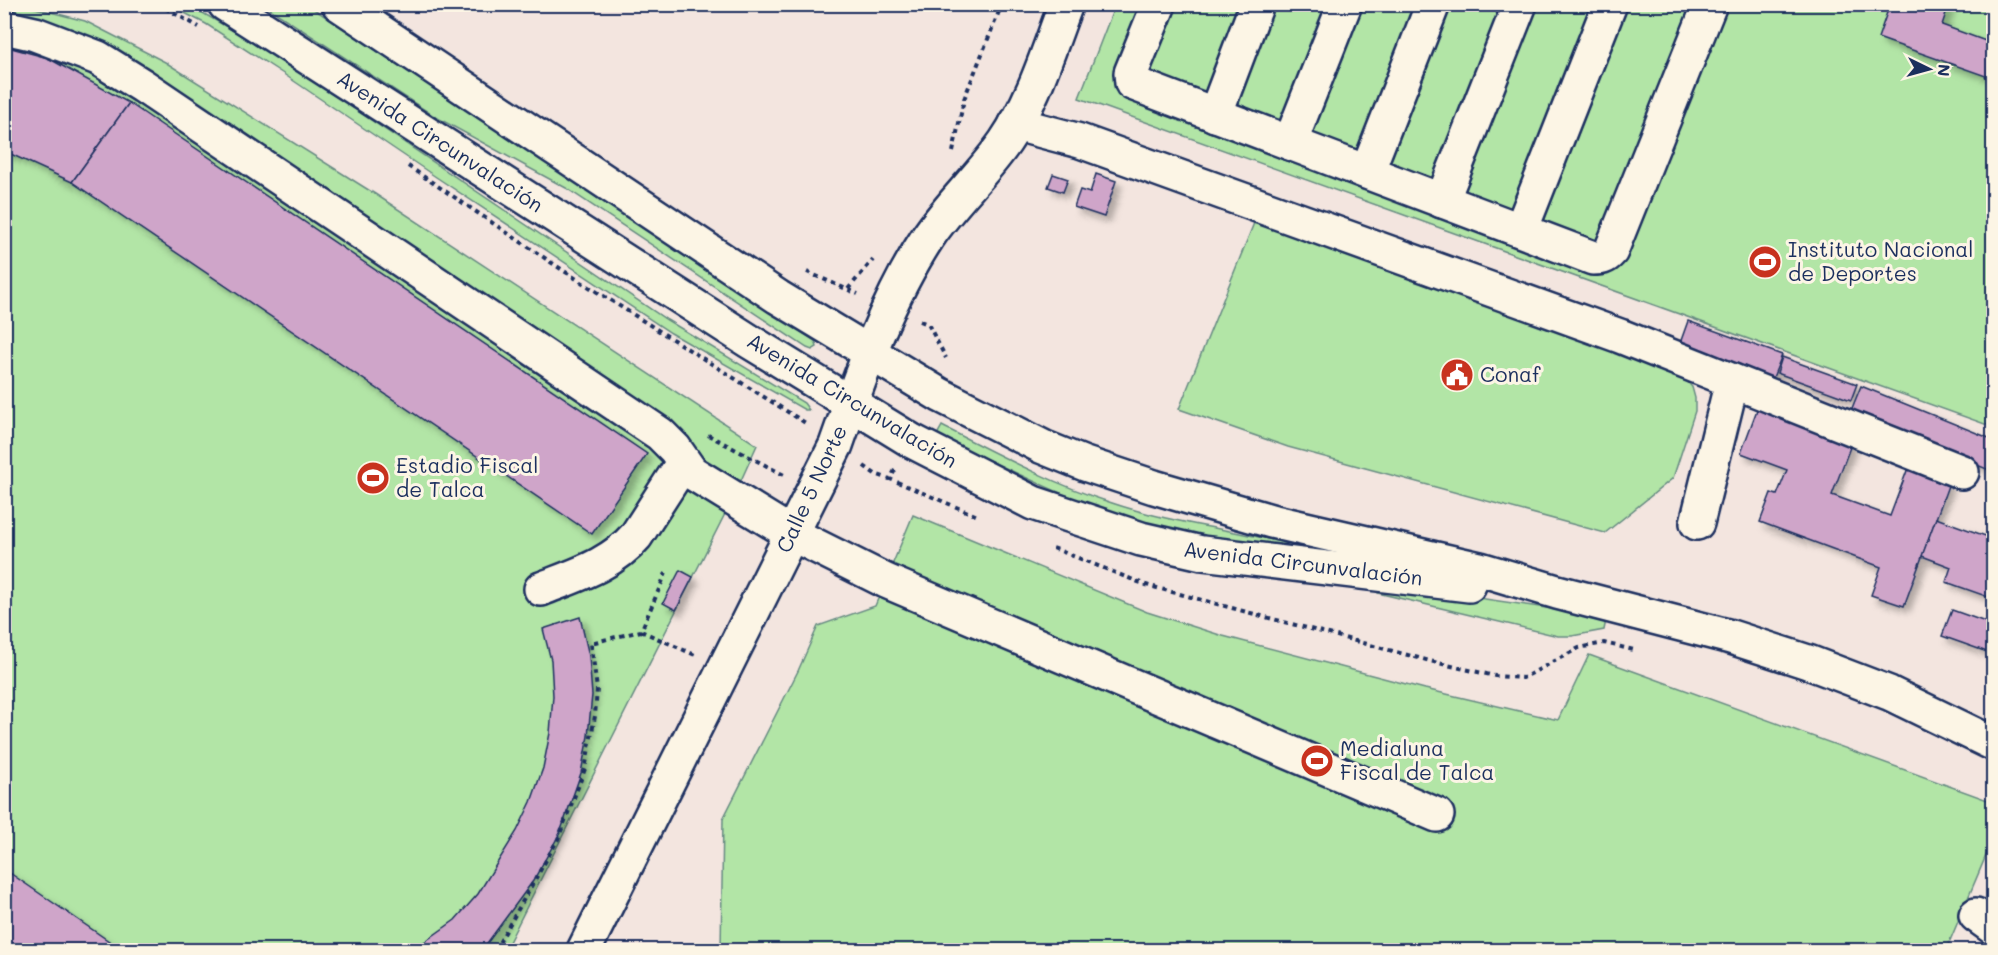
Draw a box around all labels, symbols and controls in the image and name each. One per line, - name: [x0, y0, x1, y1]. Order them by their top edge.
- north arrow: [1899, 39, 1959, 99]
- text: N: [1933, 63, 1955, 77]
- street label: Avenida Circunvalación: [333, 64, 549, 218]
- place label: Instituto Nacional de Deportes: [1788, 235, 1974, 286]
- sports icon: Instituto Nacional de Deportes: [1747, 244, 1783, 280]
- street label: Avenida Circunvalación: [743, 326, 963, 473]
- public building icon: Conaf: [1439, 357, 1475, 393]
- place label: Conaf: [1480, 360, 1541, 387]
- street label: Calle 5 Norte: [769, 420, 852, 557]
- place label: Estadio Fiscal de Talca: [396, 451, 539, 502]
- sports icon: Estadio Fiscal de Talca: [355, 460, 391, 496]
- street label: Avenida Circunvalación: [1182, 534, 1424, 591]
- place label: Medialuna Fiscal de Talca: [1340, 734, 1494, 785]
- sports icon: Medialuna Fiscal de Talca: [1299, 743, 1335, 779]

